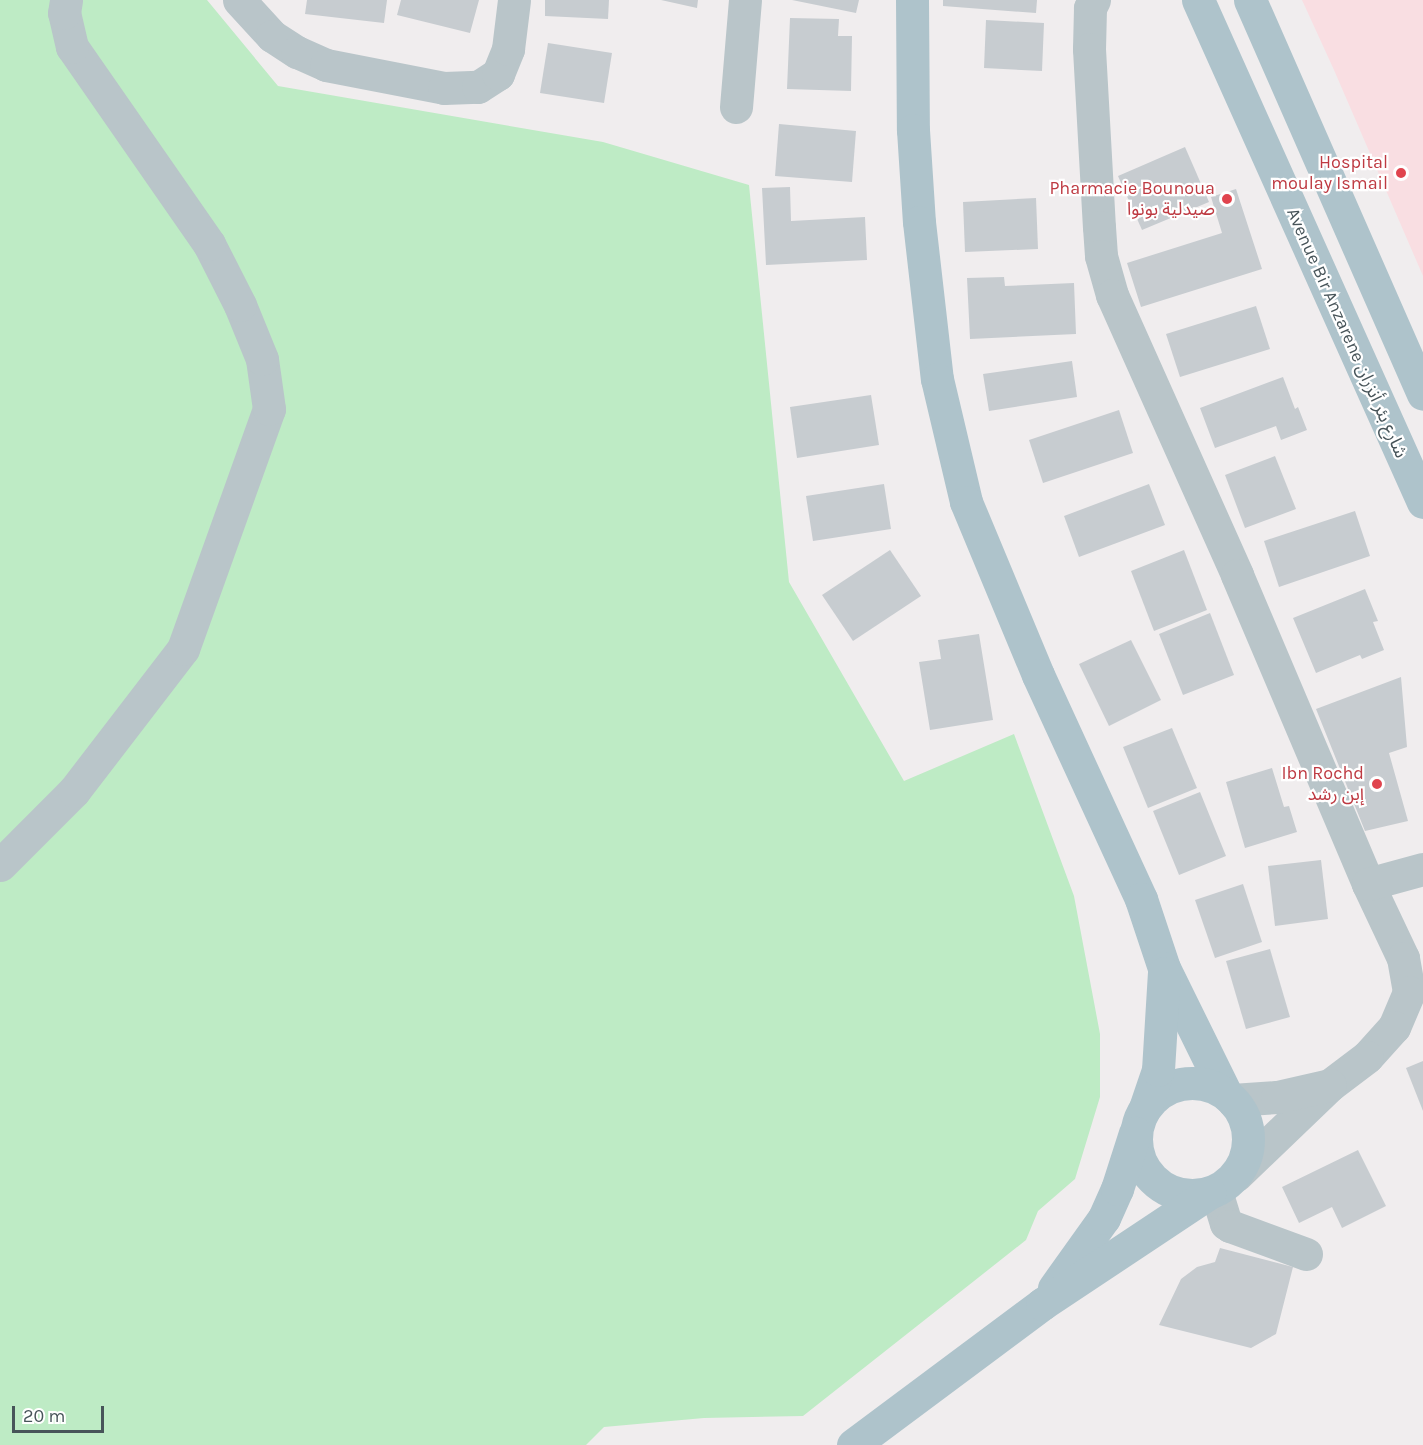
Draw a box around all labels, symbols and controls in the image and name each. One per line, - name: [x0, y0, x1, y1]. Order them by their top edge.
- place label: Hospital moulay Ismail: [1271, 152, 1388, 195]
- marker: Hospital moulay Ismail: [1392, 164, 1410, 182]
- place label: Pharmacie Bounoua صيدلية بونوا: [1049, 178, 1215, 220]
- marker: Pharmacie Bounoua صيدلية بونوا: [1220, 192, 1234, 206]
- street label: Avenue Bir Anzarene شارع بئر أنزران: [1282, 205, 1412, 461]
- place label: Ibn Rochd إبن رشد: [1281, 763, 1364, 806]
- marker: Ibn Rochd إبن رشد: [1368, 775, 1386, 793]
- scale bar: [15, 1394, 106, 1432]
- text: 20 m: [23, 1405, 65, 1427]

